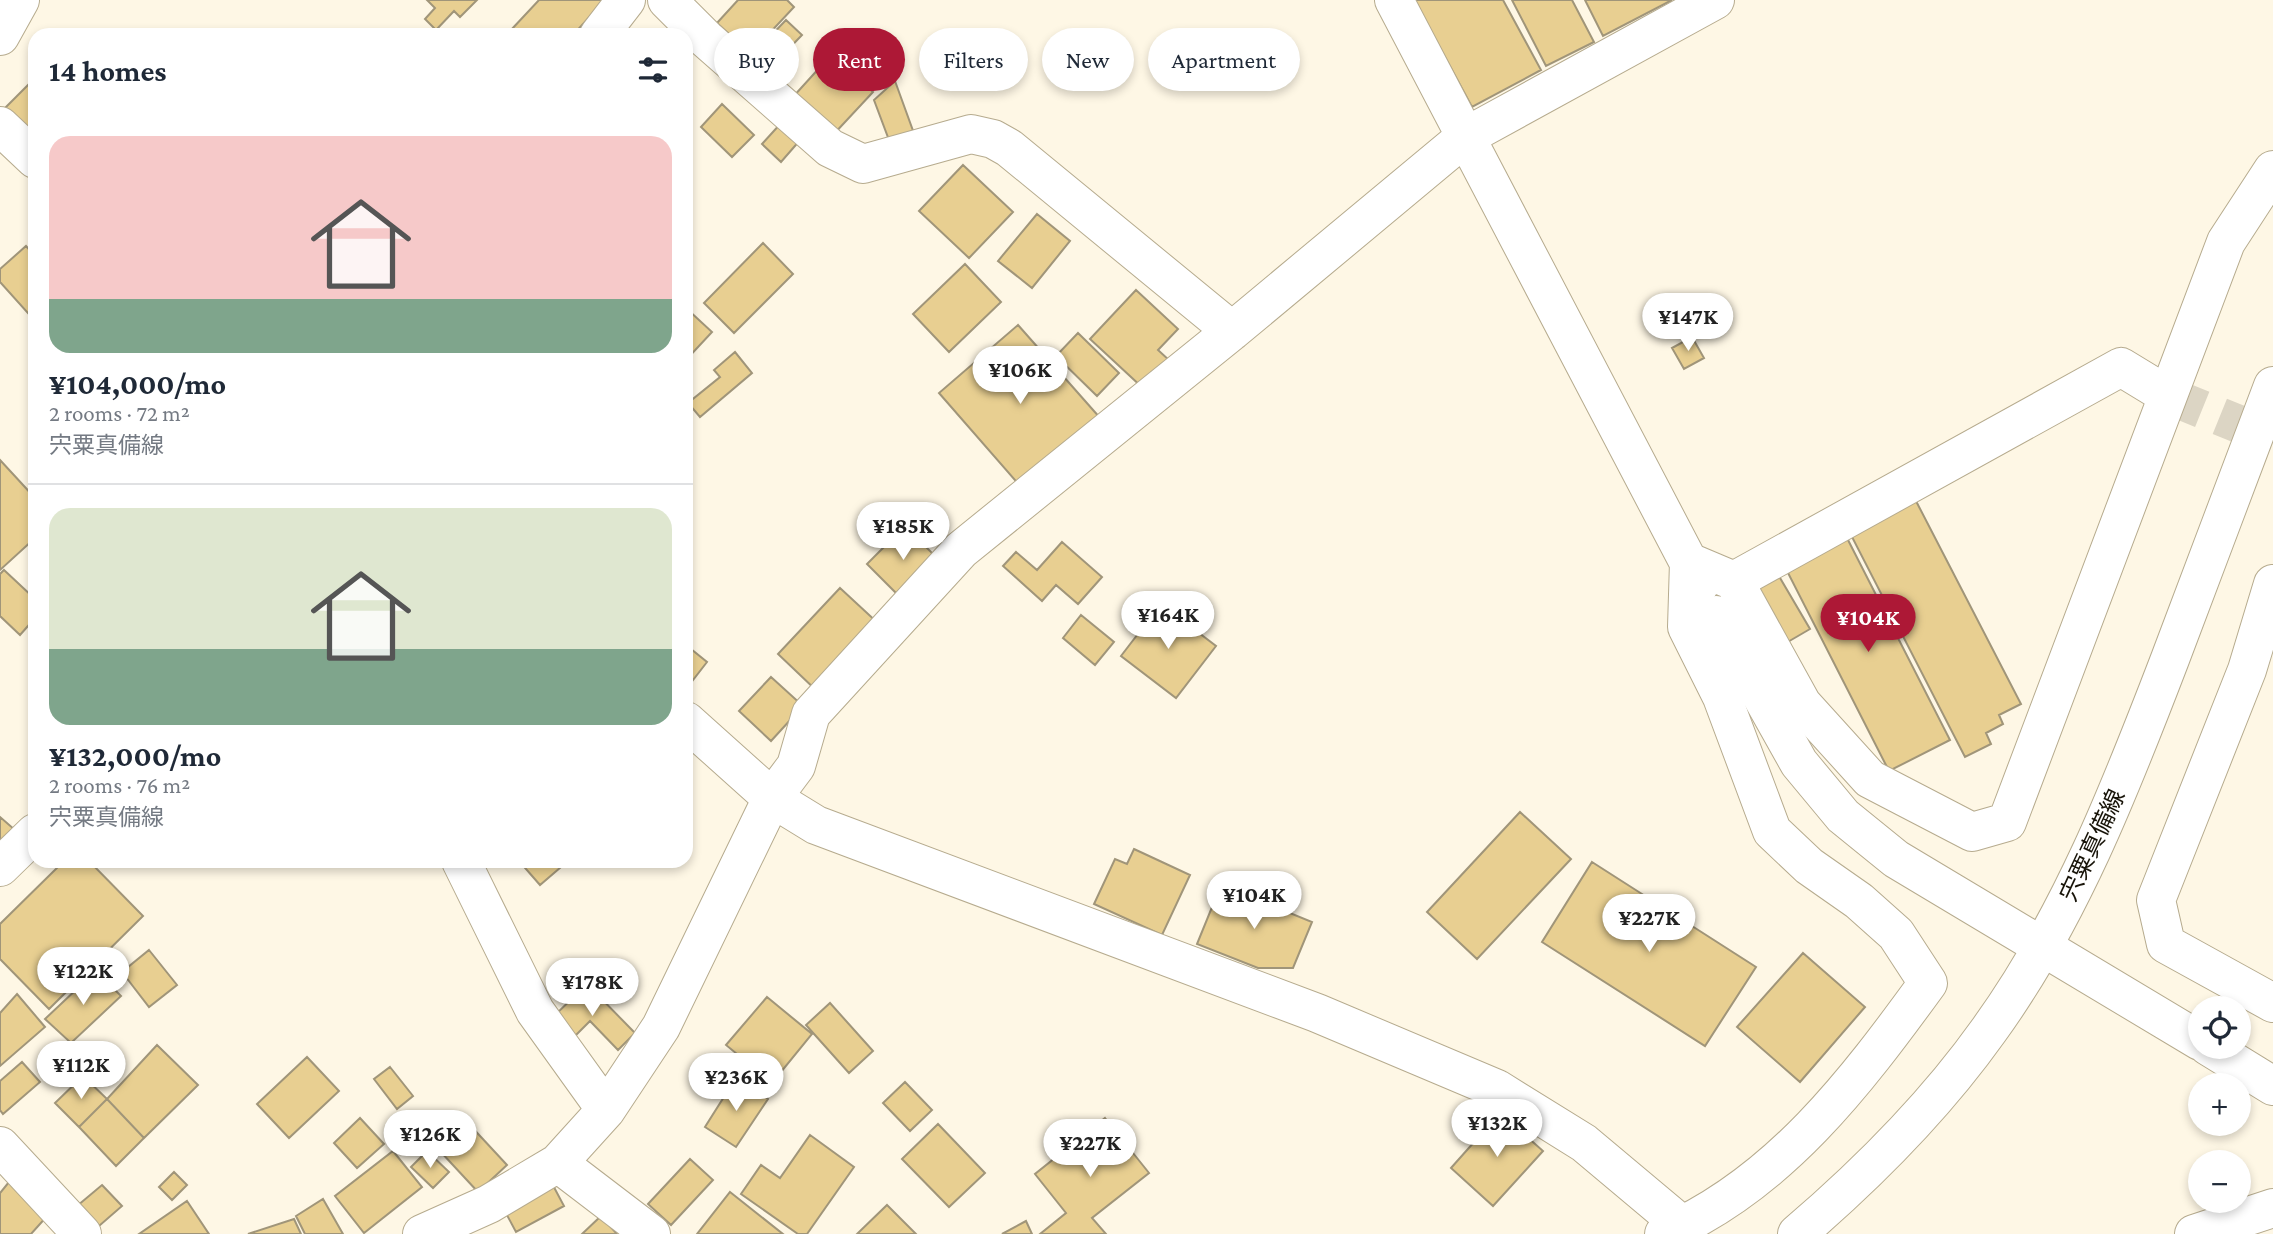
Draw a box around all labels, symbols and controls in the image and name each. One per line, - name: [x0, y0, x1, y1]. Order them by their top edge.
- chip: Buy: [714, 28, 799, 91]
- chip: Rent: [813, 28, 905, 91]
- chip: Filters: [919, 28, 1028, 91]
- chip: New: [1042, 28, 1134, 91]
- chip: Apartment: [1148, 28, 1300, 91]
- icon: filters: [634, 51, 672, 89]
- text: 14 homes: [49, 54, 167, 87]
- icon: home: [298, 181, 424, 307]
- pin: ¥147K: [1639, 294, 1737, 353]
- text: ¥147K: [1658, 303, 1718, 329]
- pin: ¥106K: [971, 346, 1069, 406]
- text: ¥106K: [989, 356, 1051, 382]
- text: ¥104,000/mo: [49, 367, 226, 400]
- text: 2 rooms · 72 m²: [49, 400, 190, 426]
- text: 宍粟真備線: [49, 432, 164, 458]
- pin: ¥185K: [854, 503, 952, 562]
- text: ¥185K: [873, 512, 933, 538]
- icon: home: [298, 553, 424, 679]
- pin: ¥164K: [1119, 592, 1217, 651]
- pin: ¥104K: [1819, 594, 1917, 654]
- text: ¥164K: [1137, 601, 1199, 627]
- text: ¥104K: [1837, 604, 1899, 630]
- text: ¥132,000/mo: [49, 739, 221, 772]
- text: 2 rooms · 76 m²: [49, 772, 190, 798]
- street label: 宍粟真備線: [2054, 785, 2130, 905]
- text: 宍粟真備線: [49, 804, 164, 830]
- pin: ¥104K: [1205, 872, 1303, 931]
- text: ¥104K: [1223, 881, 1285, 907]
- pin: ¥227K: [1600, 894, 1698, 954]
- text: ¥227K: [1618, 904, 1680, 930]
- pin: ¥122K: [34, 948, 132, 1007]
- text: ¥122K: [53, 957, 113, 983]
- pin: ¥178K: [543, 958, 641, 1018]
- text: ¥178K: [562, 968, 622, 994]
- map controls: [2188, 996, 2251, 1213]
- button: locate: [2188, 996, 2251, 1059]
- pin: ¥112K: [32, 1042, 130, 1101]
- text: ¥112K: [53, 1051, 109, 1077]
- pin: ¥236K: [687, 1054, 785, 1113]
- text: ¥236K: [704, 1063, 768, 1089]
- button: +: [2188, 1073, 2251, 1136]
- pin: ¥132K: [1448, 1100, 1546, 1159]
- text: ¥132K: [1467, 1109, 1527, 1135]
- pin: ¥126K: [381, 1110, 479, 1170]
- text: ¥126K: [400, 1120, 460, 1146]
- pin: ¥227K: [1041, 1120, 1139, 1179]
- text: ¥227K: [1059, 1129, 1121, 1155]
- button: −: [2188, 1150, 2251, 1213]

